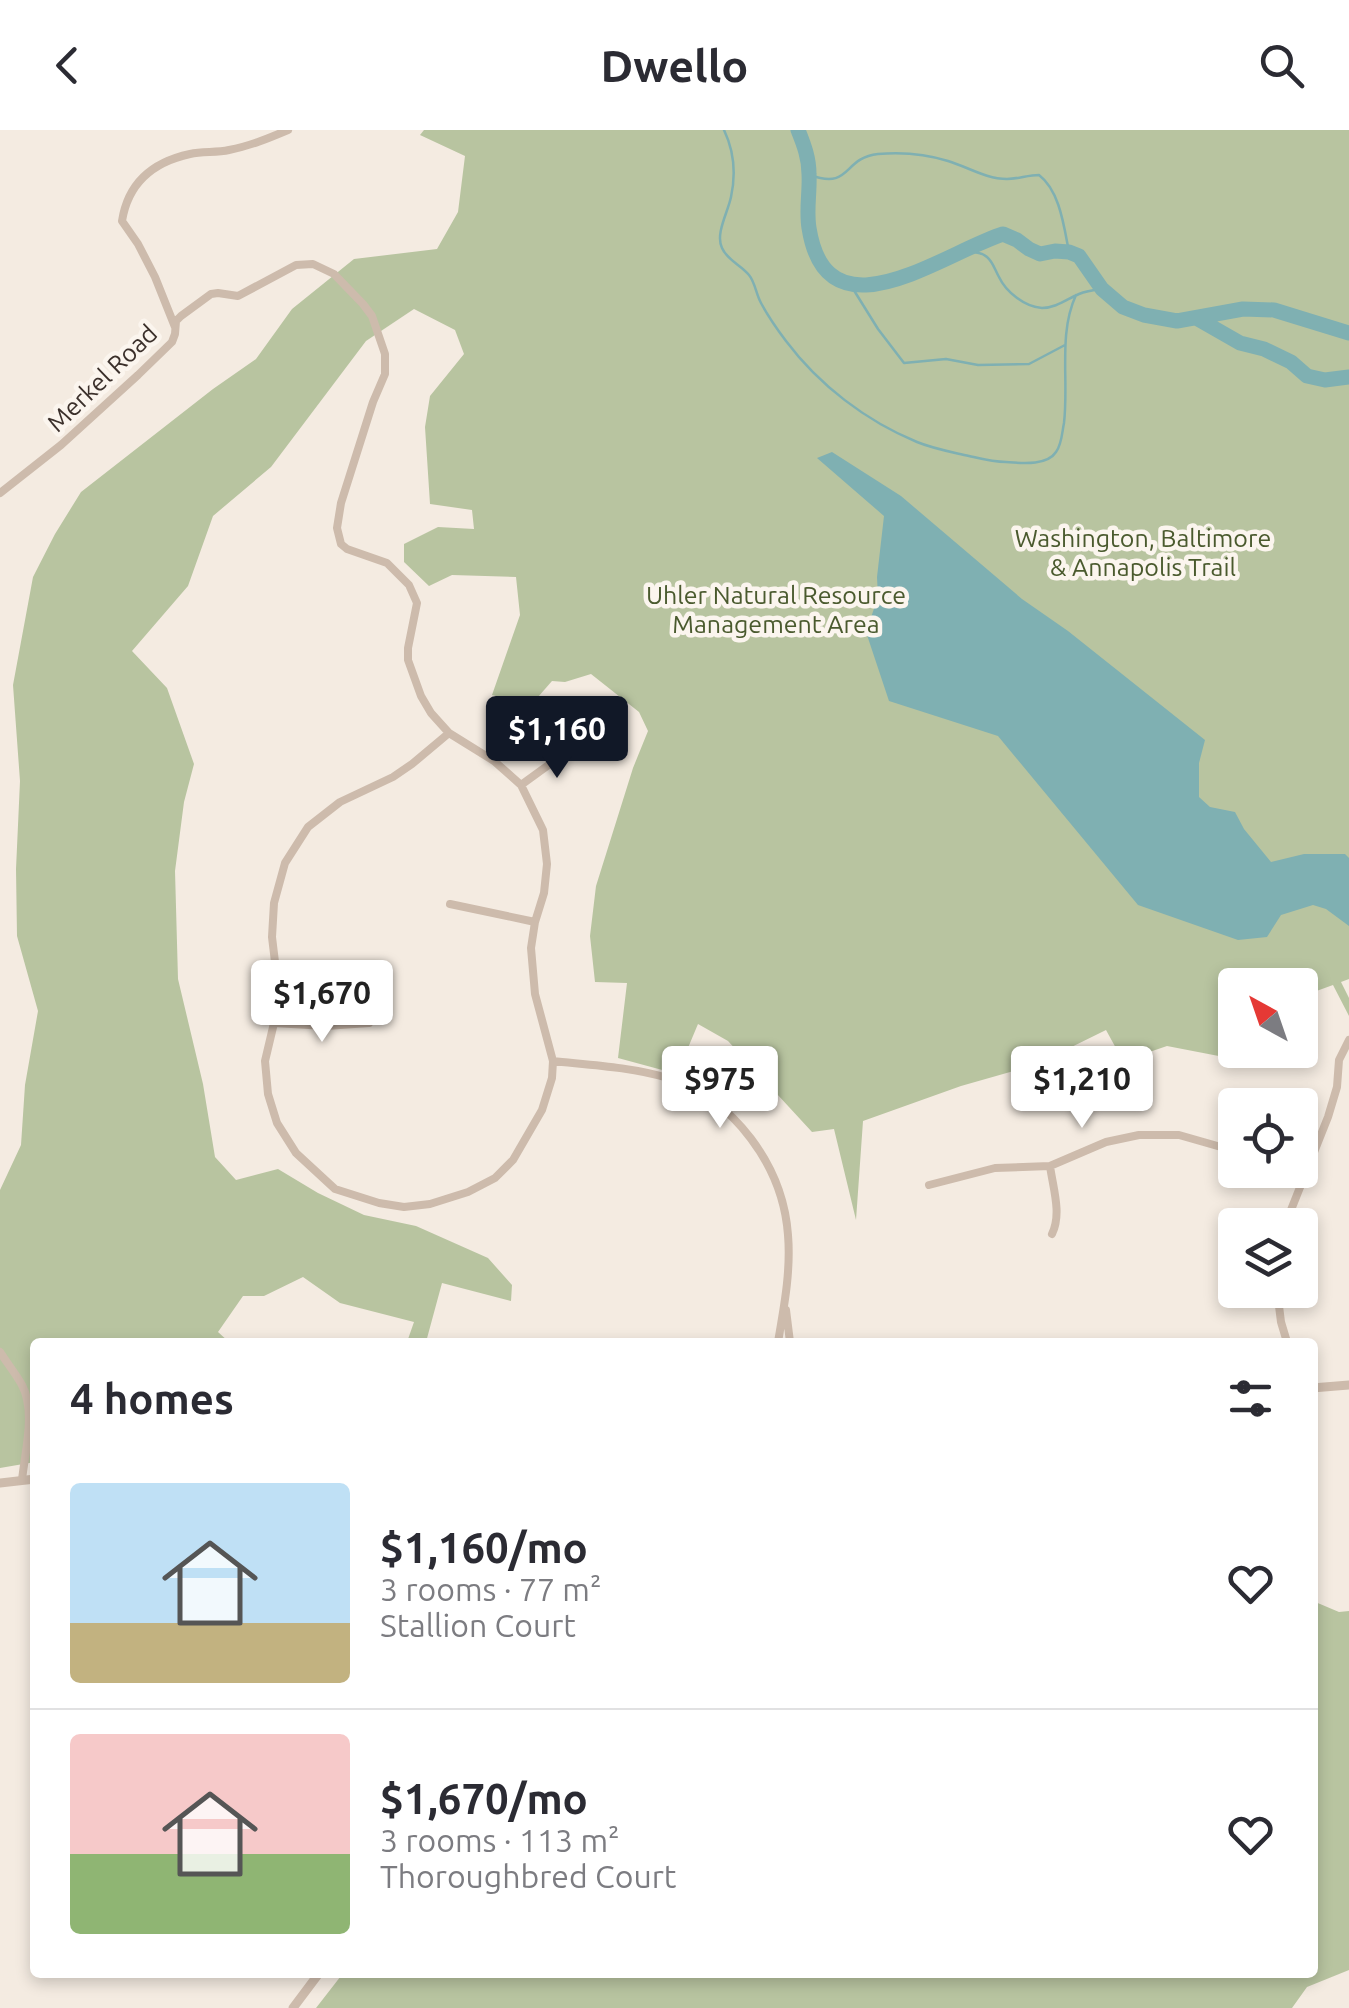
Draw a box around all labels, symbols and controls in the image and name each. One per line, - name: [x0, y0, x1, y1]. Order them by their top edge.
- icon: back: [40, 38, 95, 93]
- icon: search: [1254, 38, 1309, 93]
- text: Dwello: [601, 40, 748, 91]
- street label: Merkel Road: [42, 319, 162, 437]
- park label: Washington, Baltimore & Annapolis Trail: [1015, 524, 1271, 581]
- park label: Uhler Natural Resource Management Area: [646, 581, 906, 638]
- pin: $1,160: [476, 696, 638, 781]
- text: $1,160: [508, 710, 606, 746]
- pin: $1,670: [241, 960, 403, 1045]
- north arrow: [1218, 968, 1318, 1068]
- map controls: [1218, 968, 1318, 1308]
- text: $1,670: [273, 974, 371, 1010]
- pin: $975: [661, 1046, 779, 1131]
- pin: $1,210: [1001, 1046, 1163, 1131]
- text: $975: [684, 1060, 756, 1096]
- text: $1,210: [1033, 1060, 1131, 1096]
- button: locate: [1218, 1088, 1318, 1188]
- button: layers: [1218, 1208, 1318, 1308]
- icon: filters: [1223, 1371, 1278, 1426]
- text: 4 homes: [70, 1375, 234, 1422]
- icon: home: [150, 1523, 270, 1643]
- text: $1,160/mo: [380, 1524, 588, 1571]
- icon: heart: [1223, 1556, 1278, 1611]
- text: 3 rooms · 77 m²: [380, 1571, 601, 1607]
- text: Stallion Court: [380, 1607, 576, 1643]
- icon: home: [150, 1774, 270, 1894]
- text: $1,670/mo: [380, 1775, 588, 1822]
- icon: heart: [1223, 1807, 1278, 1862]
- text: 3 rooms · 113 m²: [380, 1822, 620, 1858]
- text: Thoroughbred Court: [380, 1858, 676, 1894]

